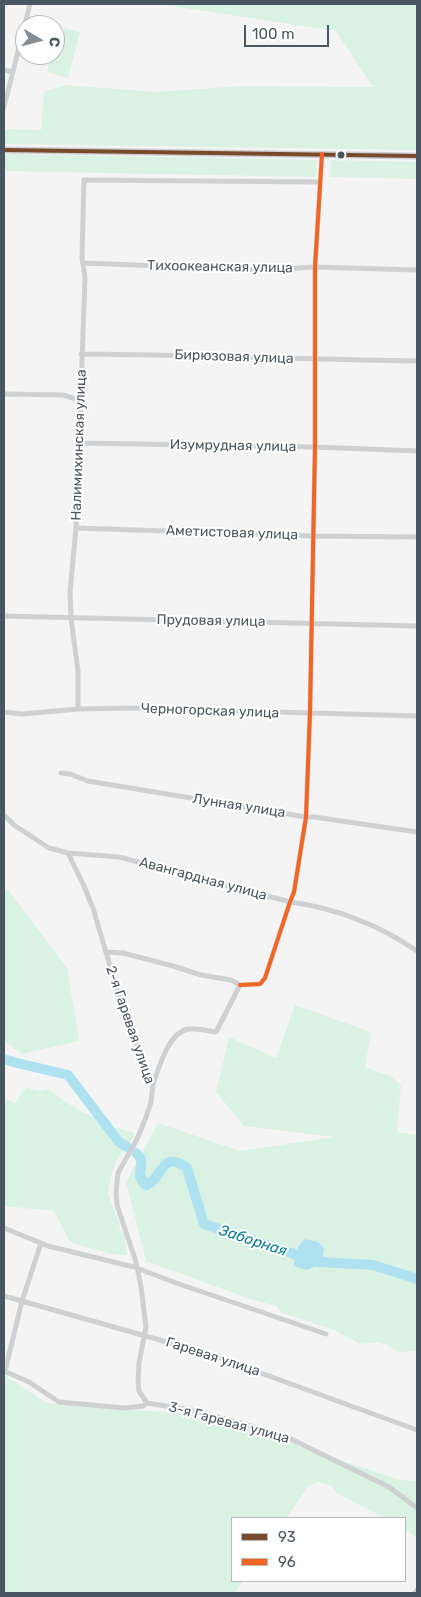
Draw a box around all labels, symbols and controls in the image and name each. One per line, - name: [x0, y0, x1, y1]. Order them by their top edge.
- north arrow: [15, 15, 65, 65]
- scale bar: [246, 15, 331, 47]
- text: 100 m: [252, 25, 294, 43]
- text: С: [45, 36, 63, 48]
- unlabelled marker: [336, 150, 346, 160]
- street label: Тихоокеанская улица: [147, 257, 293, 277]
- street label: Бирюзовая улица: [174, 347, 294, 367]
- street label: Налимихинская улица: [68, 369, 90, 521]
- street label: Изумрудная улица: [170, 436, 296, 456]
- street label: Аметистовая улица: [166, 522, 298, 544]
- street label: Прудовая улица: [156, 612, 266, 630]
- street label: Черногорская улица: [141, 700, 279, 722]
- street label: Лунная улица: [191, 790, 287, 822]
- street label: Авангардная улица: [137, 854, 269, 904]
- street label: 2-я Гаревая улица: [102, 964, 158, 1086]
- water label: Заборная: [217, 1222, 289, 1260]
- street label: Гаревая улица: [164, 1334, 262, 1380]
- street label: 3-я Гаревая улица: [167, 1399, 291, 1447]
- legend: [231, 1517, 406, 1582]
- text: 93: [278, 1528, 296, 1546]
- text: 96: [278, 1553, 296, 1571]

